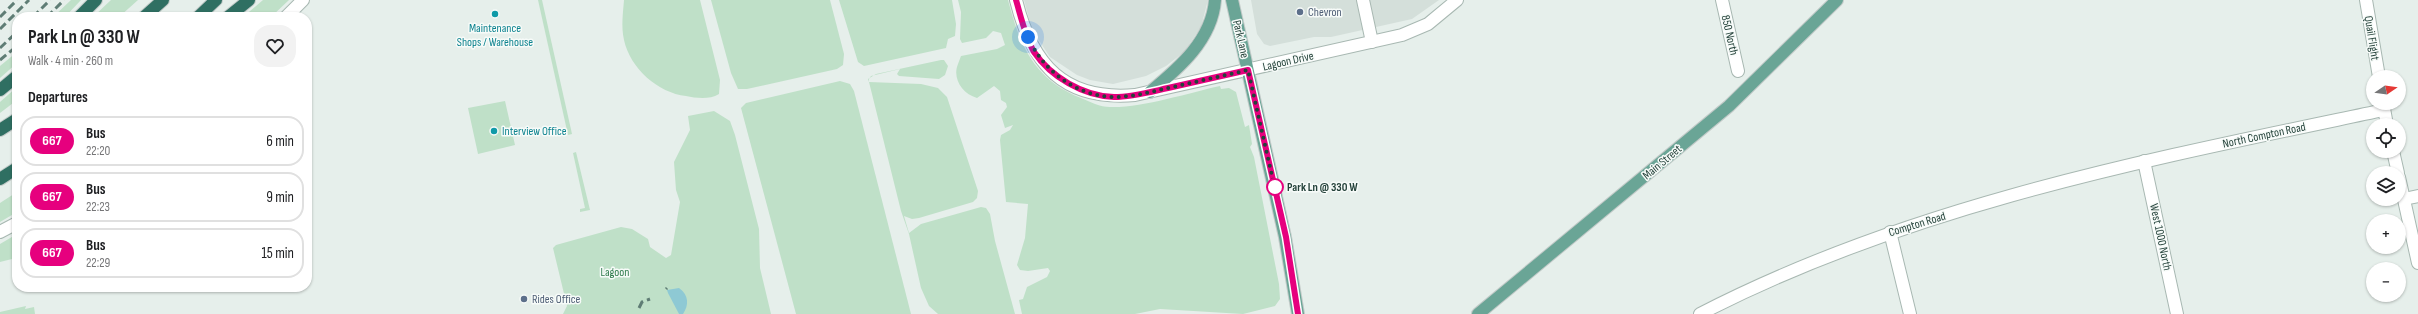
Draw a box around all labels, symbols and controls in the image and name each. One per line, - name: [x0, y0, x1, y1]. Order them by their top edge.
- place label: Chevron: [1308, 5, 1342, 20]
- marker: Chevron: [1295, 7, 1305, 17]
- marker: Maintenance Shops / Warehouse: [490, 9, 500, 19]
- street label: 850 North: [1718, 14, 1741, 57]
- street label: Quail Flight: [2361, 15, 2382, 62]
- street label: Park Lane: [1229, 19, 1252, 60]
- place label: Maintenance Shops / Warehouse: [457, 21, 533, 50]
- button: heart: [254, 25, 296, 67]
- text: Park Ln @ 330 W: [28, 26, 140, 49]
- your location: [1018, 27, 1038, 47]
- street label: Lagoon Drive: [1261, 48, 1315, 75]
- text: Walk · 4 min · 260 m: [28, 53, 113, 69]
- north arrow: [2366, 70, 2406, 110]
- map controls: [2366, 70, 2406, 302]
- text: Departures: [28, 88, 88, 107]
- button: locate: [2366, 118, 2406, 158]
- street label: North Compton Road: [2221, 119, 2307, 152]
- text: Bus: [86, 124, 105, 143]
- place label: Interview Office: [502, 124, 567, 139]
- marker: Interview Office: [489, 126, 499, 136]
- text: 667: [42, 132, 62, 149]
- text: 6 min: [266, 132, 294, 151]
- street label: Main Street: [1640, 142, 1685, 183]
- text: 22:20: [86, 143, 110, 159]
- button: layers: [2366, 166, 2406, 206]
- marker: Park Ln @ 330 W: [1266, 178, 1284, 196]
- text: Bus: [86, 180, 105, 199]
- place label: Park Ln @ 330 W: [1287, 180, 1358, 195]
- text: 667: [42, 188, 62, 205]
- text: 9 min: [266, 188, 294, 207]
- text: 22:23: [86, 199, 110, 215]
- street label: West 1000 North: [2146, 202, 2175, 272]
- street label: Compton Road: [1887, 209, 1948, 240]
- button: +: [2366, 214, 2406, 254]
- text: Bus: [86, 236, 105, 255]
- text: 667: [42, 244, 62, 261]
- text: 15 min: [262, 244, 294, 263]
- text: 22:29: [86, 255, 110, 271]
- button: −: [2366, 262, 2406, 302]
- park label: Lagoon: [601, 265, 629, 280]
- place label: Rides Office: [532, 292, 581, 307]
- marker: Rides Office: [519, 294, 529, 304]

